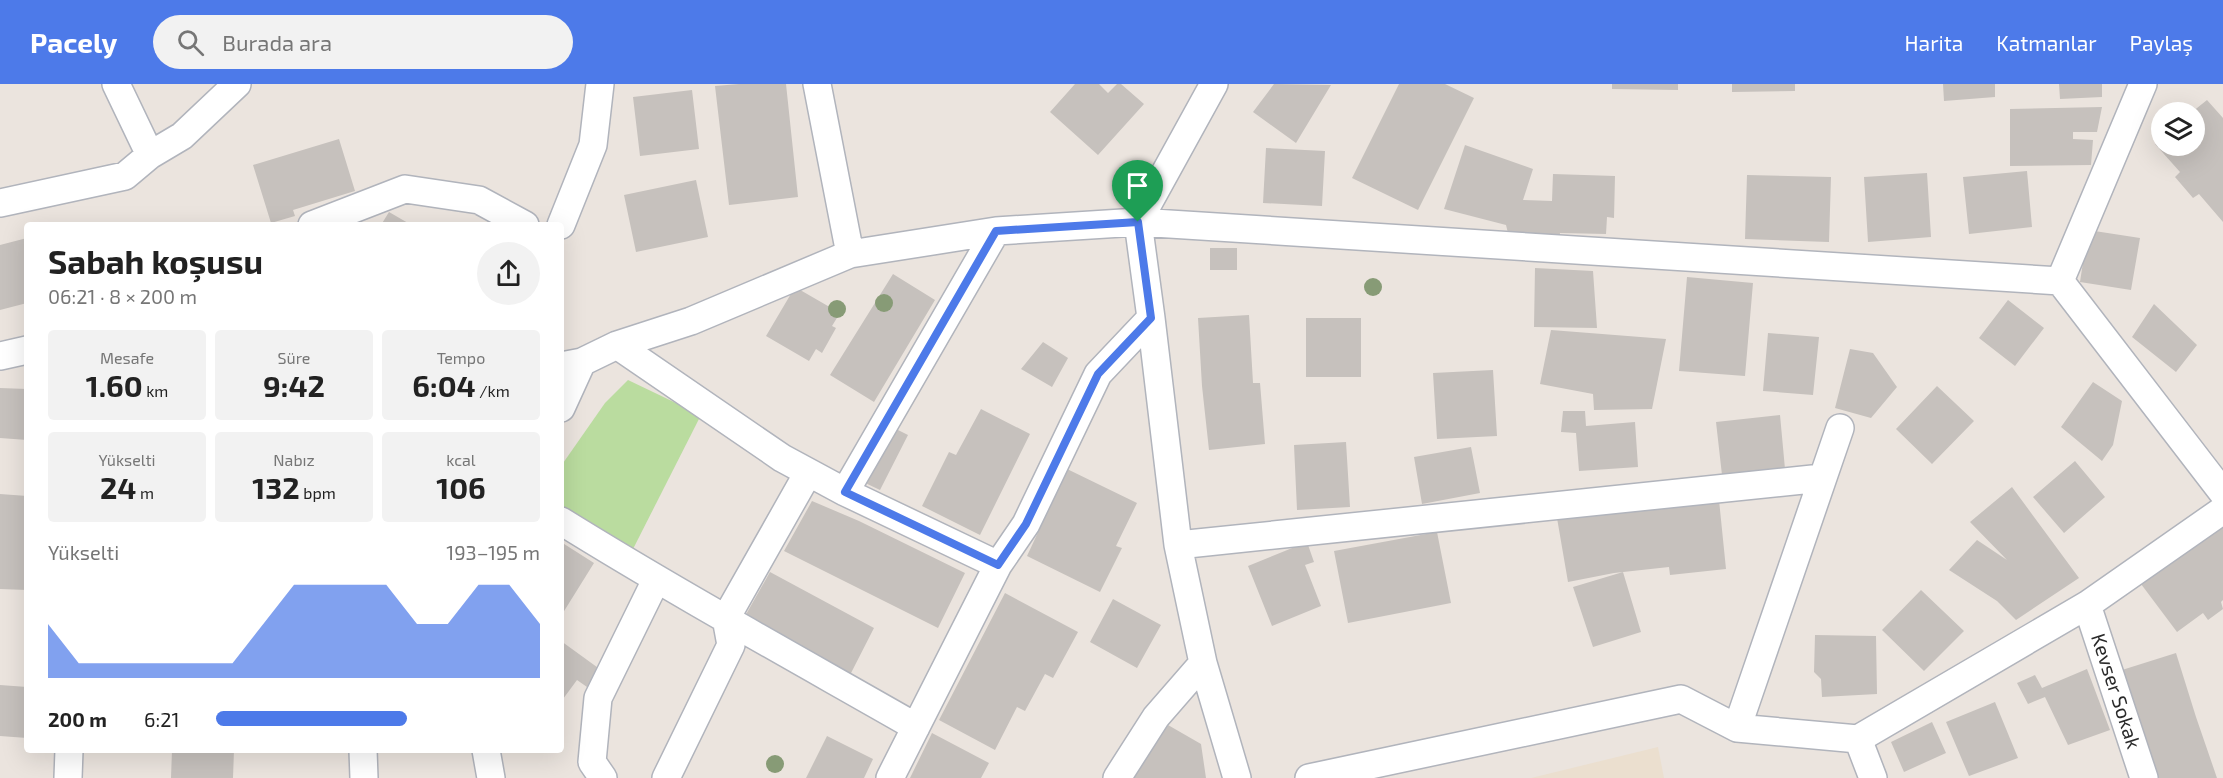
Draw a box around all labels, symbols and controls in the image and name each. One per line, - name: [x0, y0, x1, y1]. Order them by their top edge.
- search box: [153, 15, 573, 69]
- text: Pacely: [30, 25, 117, 59]
- icon: search: [174, 26, 207, 59]
- text: Burada ara: [222, 29, 332, 55]
- text: Harita: [1905, 30, 1963, 55]
- text: Katmanlar: [1996, 30, 2097, 55]
- text: Paylaş: [2130, 30, 2193, 55]
- map controls: [2151, 102, 2205, 156]
- button: layers: [2151, 102, 2205, 156]
- pin: [1112, 160, 1163, 222]
- icon: arrive: [1121, 169, 1154, 202]
- text: Sabah koşusu: [48, 241, 263, 281]
- button: share: [477, 242, 540, 305]
- text: 06:21 · 8 × 200 m: [48, 284, 197, 308]
- text: Mesafe: [100, 348, 154, 367]
- text: Süre: [278, 348, 310, 367]
- text: Tempo: [437, 348, 485, 367]
- text: 1.60: [86, 367, 143, 403]
- text: 9:42: [263, 367, 325, 403]
- text: 6:04: [412, 367, 476, 403]
- text: km: [143, 381, 168, 400]
- text: /km: [476, 381, 510, 400]
- text: Yükselti: [99, 450, 155, 469]
- text: Nabız: [273, 450, 315, 469]
- text: kcal: [446, 450, 476, 469]
- text: 24: [100, 469, 136, 505]
- text: 132: [252, 469, 300, 505]
- text: 106: [436, 469, 486, 505]
- text: m: [136, 483, 154, 502]
- text: bpm: [300, 483, 336, 502]
- text: Yükselti: [48, 540, 119, 564]
- text: 193–195 m: [446, 540, 540, 564]
- street label: Kevser Sokak: [2087, 630, 2147, 751]
- text: 200 m: [48, 707, 107, 731]
- text: 6:21: [144, 707, 179, 731]

